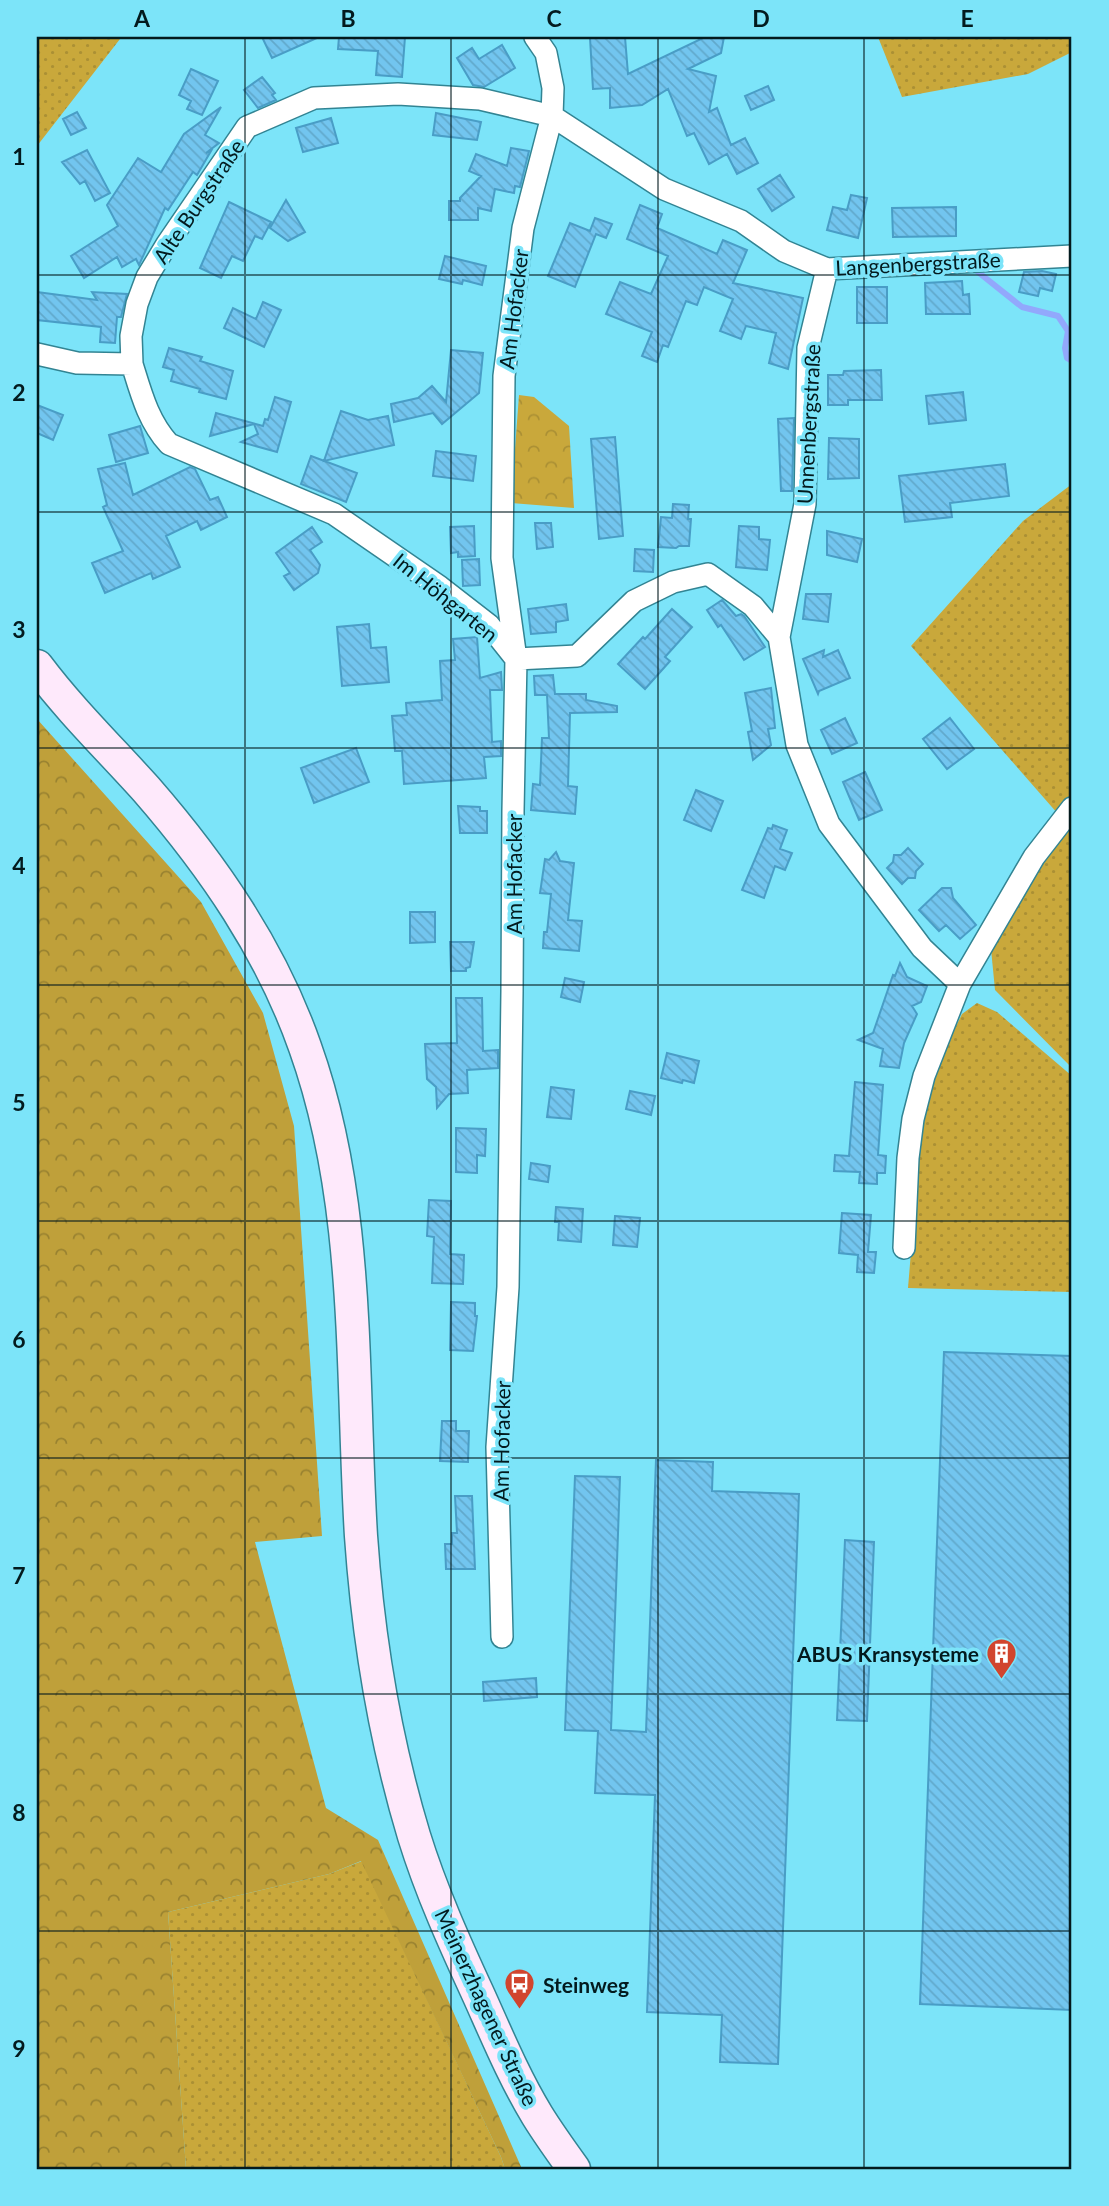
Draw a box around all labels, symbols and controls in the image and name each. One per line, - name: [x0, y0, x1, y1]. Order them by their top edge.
- text: A: [133, 4, 151, 32]
- text: B: [340, 4, 356, 32]
- text: C: [546, 4, 562, 32]
- text: D: [752, 4, 770, 32]
- text: E: [960, 4, 974, 32]
- street label: Alte Burgstraße: [147, 134, 249, 268]
- text: 1: [12, 142, 26, 170]
- street label: Langenbergstraße: [835, 246, 1001, 280]
- street label: Am Hofacker: [493, 247, 533, 370]
- street label: Unnenbergstraße: [791, 343, 825, 505]
- text: 2: [12, 378, 26, 406]
- street label: Im Höhgarten: [389, 547, 503, 647]
- text: 3: [12, 615, 26, 643]
- street label: Am Hofacker: [501, 813, 526, 934]
- text: 4: [12, 851, 26, 879]
- text: 5: [12, 1088, 26, 1116]
- text: 6: [12, 1325, 26, 1353]
- street label: Am Hofacker: [487, 1380, 515, 1502]
- text: 7: [12, 1561, 26, 1589]
- building icon: ABUS Kransysteme: [985, 1636, 1019, 1680]
- place label: ABUS Kransysteme: [796, 1641, 979, 1666]
- text: 8: [12, 1798, 26, 1826]
- street label: Meinerzhagener Straße: [430, 1905, 544, 2109]
- bus stop icon: Steinweg: [503, 1967, 537, 2011]
- place label: Steinweg: [543, 1972, 629, 1997]
- text: 9: [12, 2034, 26, 2062]

